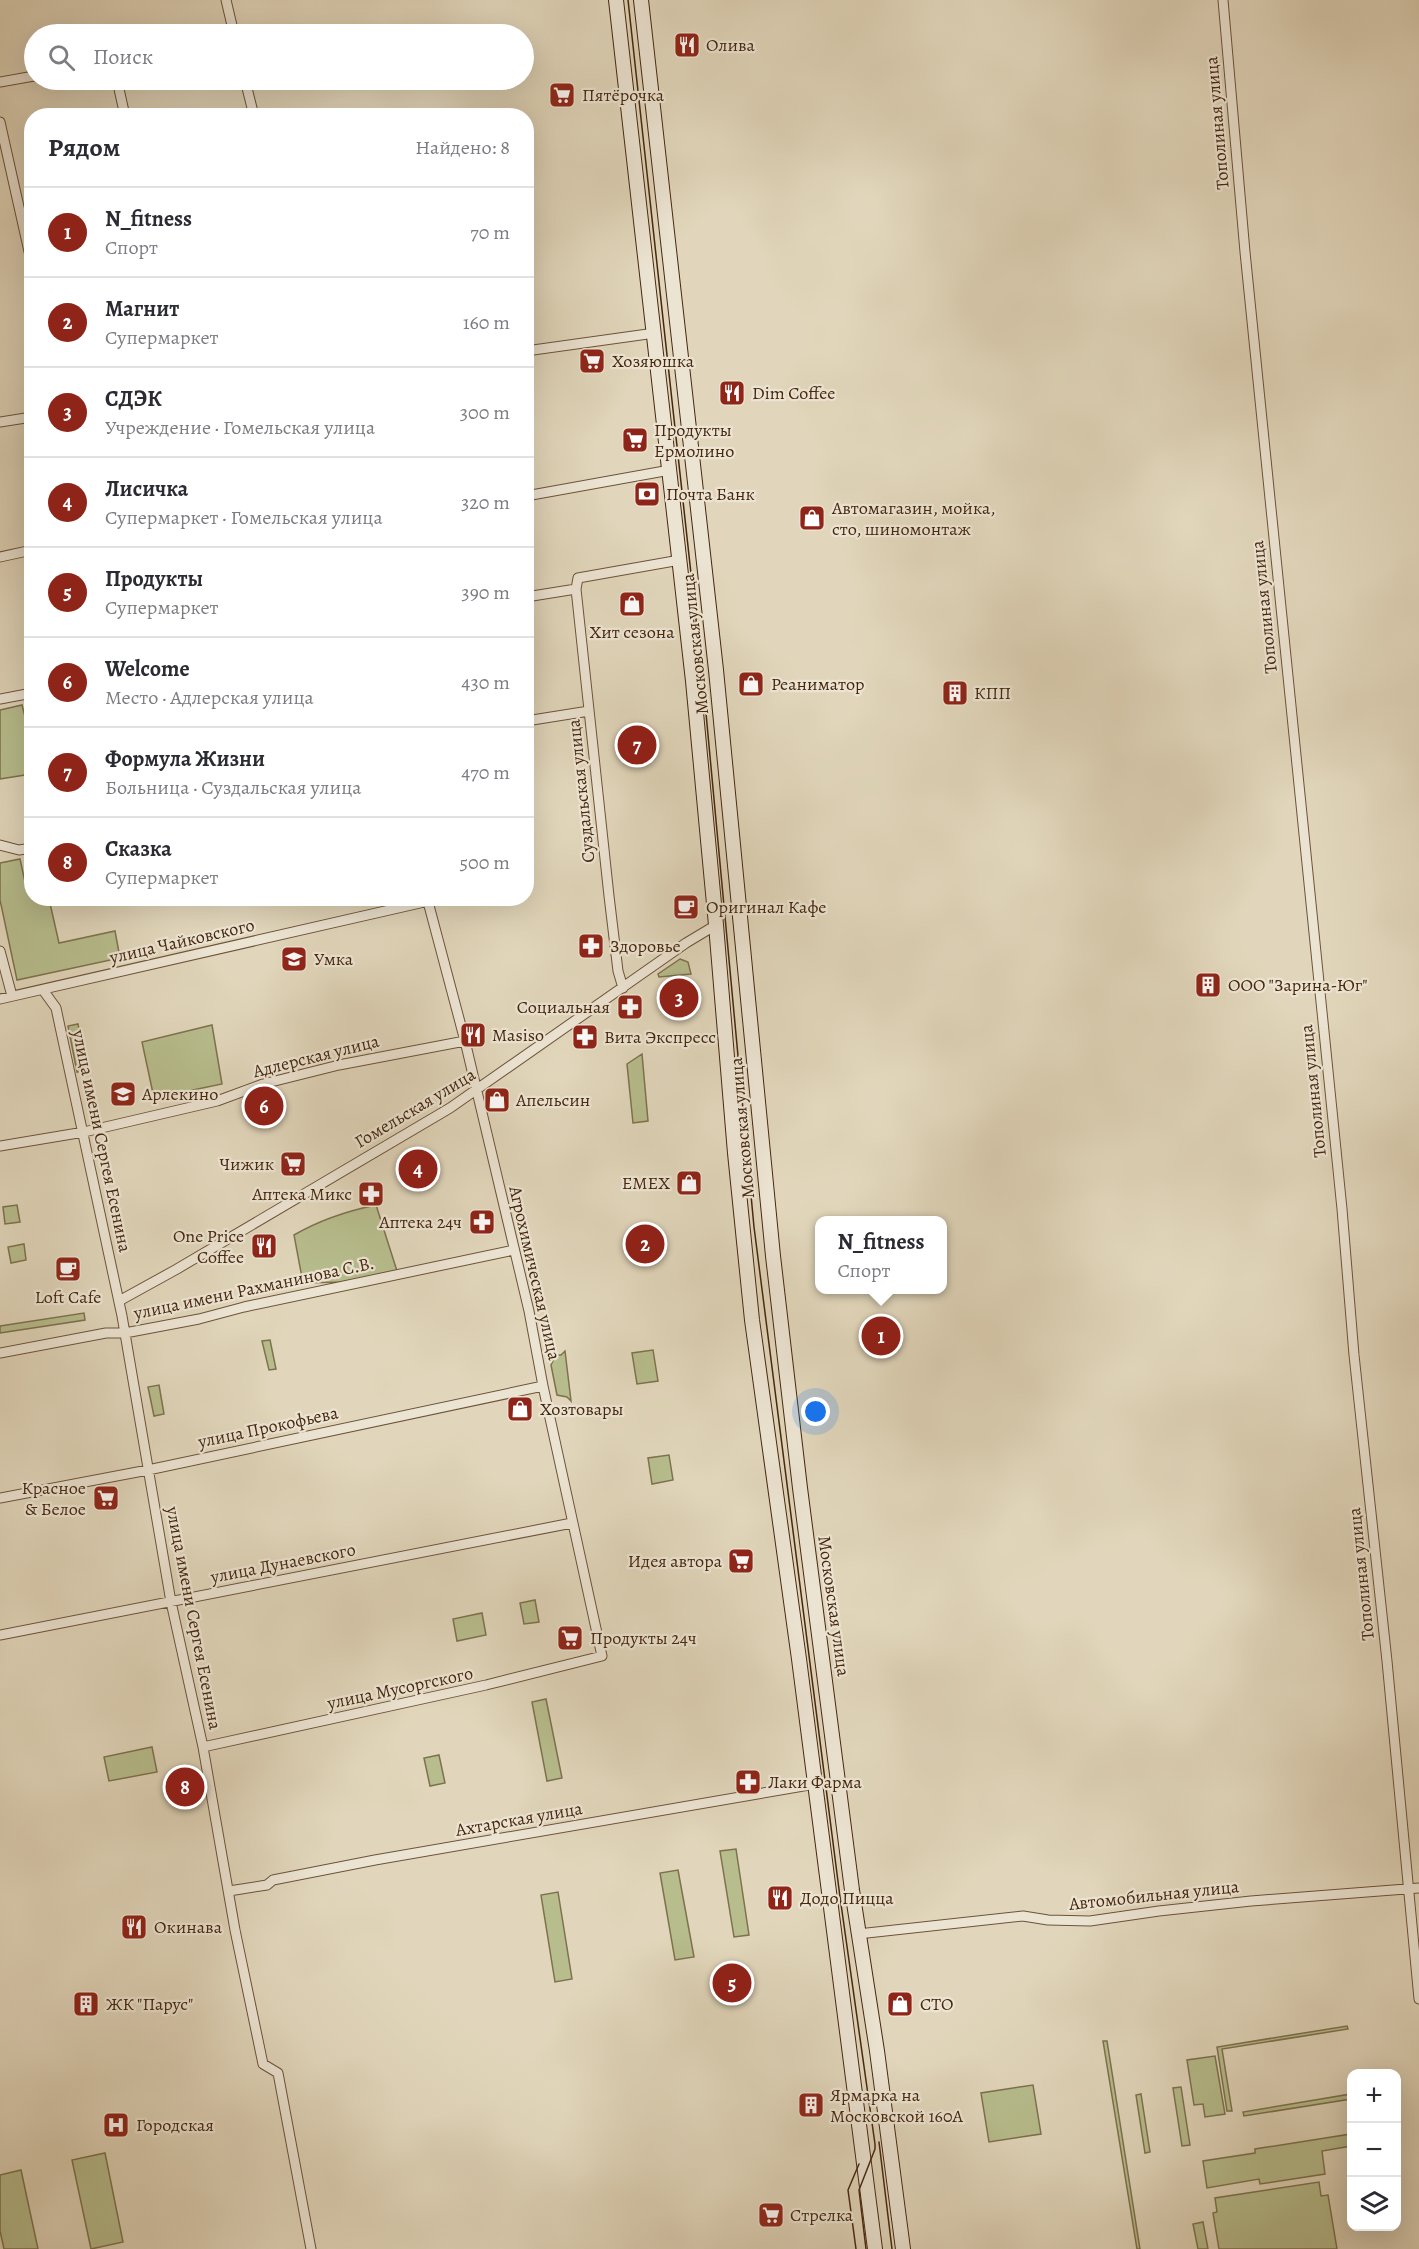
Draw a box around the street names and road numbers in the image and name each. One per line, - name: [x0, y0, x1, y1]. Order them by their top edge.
- street label: Тополиная улица: [1199, 55, 1235, 191]
- street label: Тополиная улица: [1245, 539, 1283, 675]
- street label: Московская улица: [676, 572, 714, 716]
- street label: Суздальская улица: [561, 717, 600, 864]
- street label: улица Чайковского: [106, 913, 257, 970]
- street label: Тополиная улица: [1294, 1023, 1332, 1159]
- street label: улица имени Сергея Есенина: [66, 1027, 137, 1255]
- street label: Адлерская улица: [249, 1029, 382, 1084]
- street label: Московская улица: [724, 1056, 760, 1200]
- street label: Гомельская улица: [350, 1062, 481, 1154]
- street label: Агрохимическая улица: [503, 1183, 567, 1363]
- street label: улица имени Рахманинова С.В.: [131, 1251, 376, 1325]
- street label: улица Прокофьева: [195, 1400, 341, 1454]
- street label: улица имени Сергея Есенина: [160, 1503, 228, 1732]
- street label: Тополиная улица: [1342, 1506, 1380, 1642]
- street label: Московская улица: [812, 1534, 856, 1679]
- street label: улица Дунаевского: [207, 1537, 358, 1589]
- street label: улица Мусоргского: [324, 1661, 475, 1715]
- street label: Ахтарская улица: [453, 1796, 585, 1842]
- street label: Автомобильная улица: [1067, 1874, 1241, 1916]

